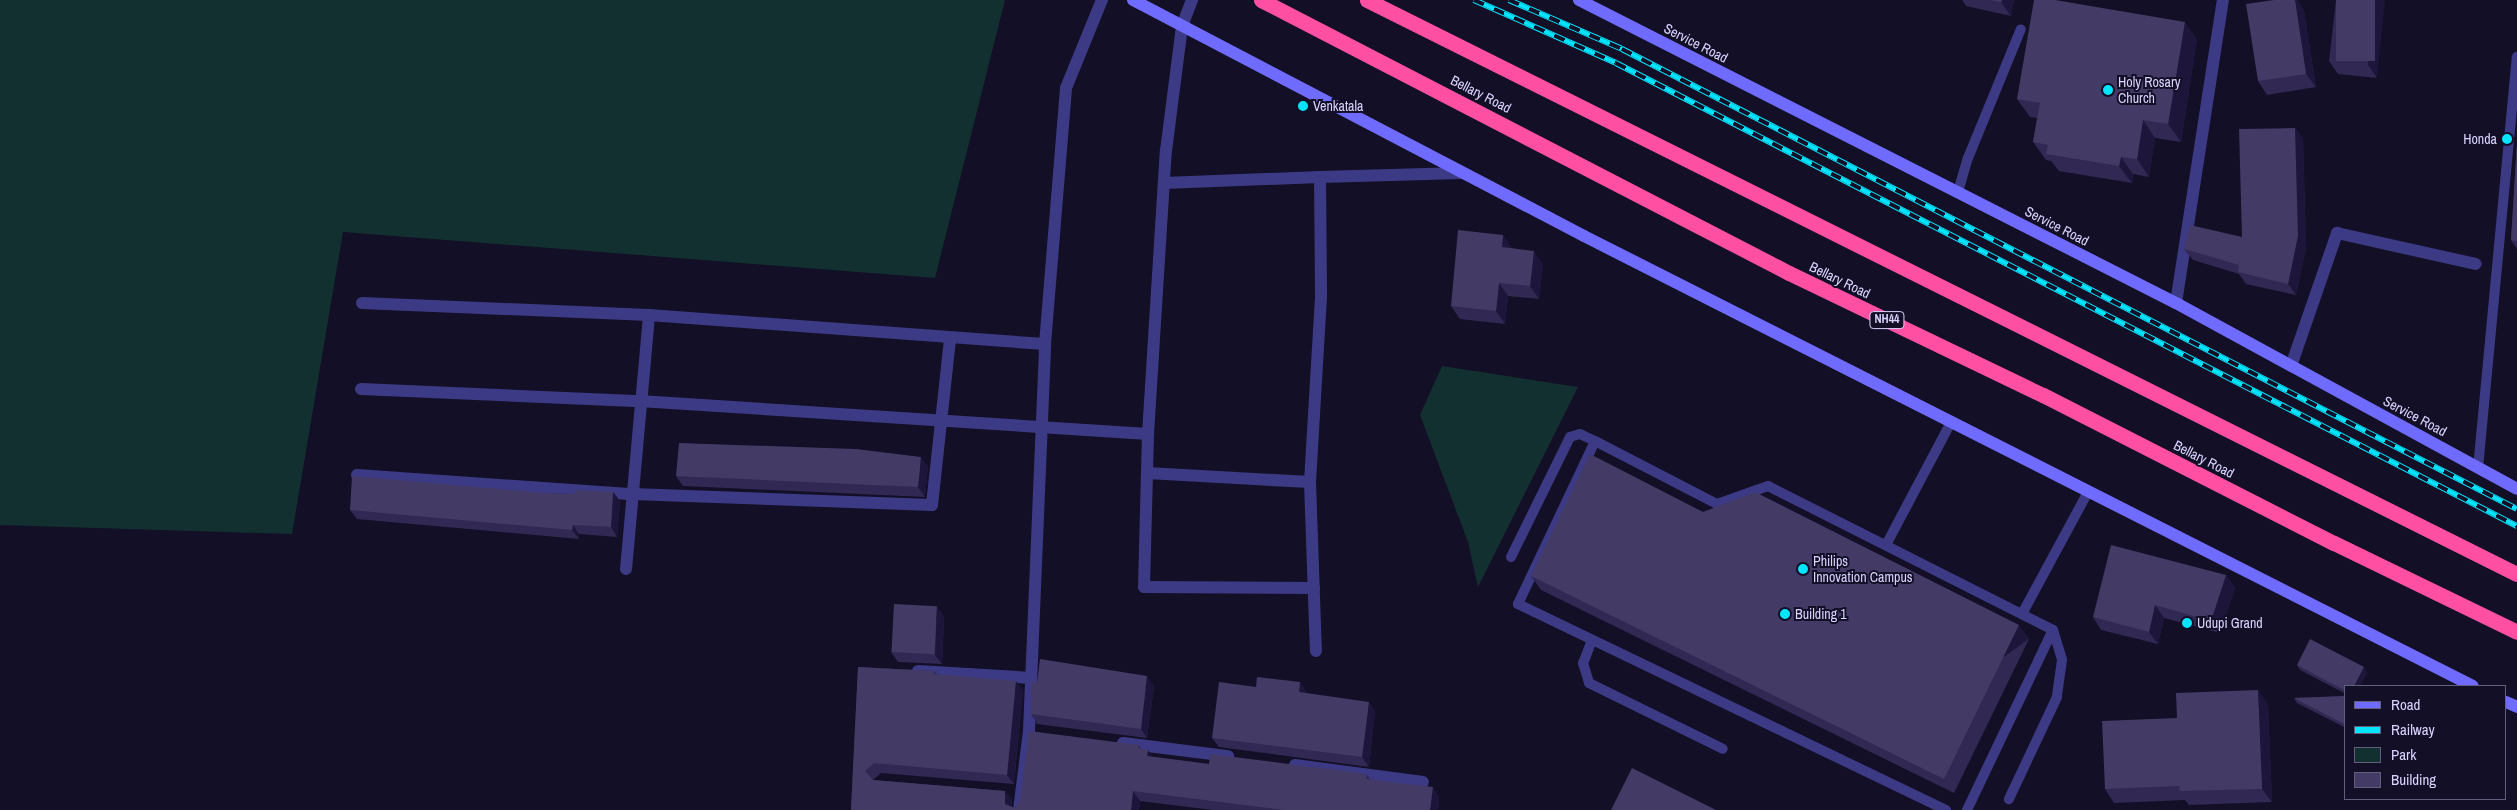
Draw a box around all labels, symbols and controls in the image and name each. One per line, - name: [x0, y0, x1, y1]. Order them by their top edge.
- street label: Service Road: [1661, 20, 1731, 66]
- street label: Bellary Road: [1448, 72, 1514, 116]
- place label: Holy Rosary Church: [2118, 74, 2181, 106]
- marker: Holy Rosary Church: [2102, 84, 2114, 96]
- place label: Venkatala: [1313, 98, 1363, 114]
- marker: Venkatala: [1297, 100, 1309, 112]
- place label: Honda: [2463, 131, 2497, 147]
- marker: Honda: [2501, 133, 2513, 145]
- street label: Service Road: [2022, 203, 2092, 249]
- street label: Bellary Road: [1807, 258, 1873, 302]
- road number: NH44: [1868, 310, 1906, 330]
- street label: Service Road: [2380, 392, 2450, 440]
- street label: Bellary Road: [2171, 437, 2237, 481]
- place label: Philips Innovation Campus: [1813, 553, 1913, 586]
- marker: Philips Innovation Campus: [1797, 563, 1809, 575]
- place label: Building 1: [1795, 606, 1847, 622]
- marker: Building 1: [1779, 608, 1791, 620]
- place label: Udupi Grand: [2197, 615, 2263, 631]
- marker: Udupi Grand: [2181, 617, 2193, 629]
- legend: [2344, 685, 2507, 800]
- text: Road: [2391, 694, 2420, 715]
- text: Railway: [2391, 719, 2435, 740]
- text: Park: [2391, 744, 2416, 765]
- text: Building: [2391, 769, 2436, 790]

